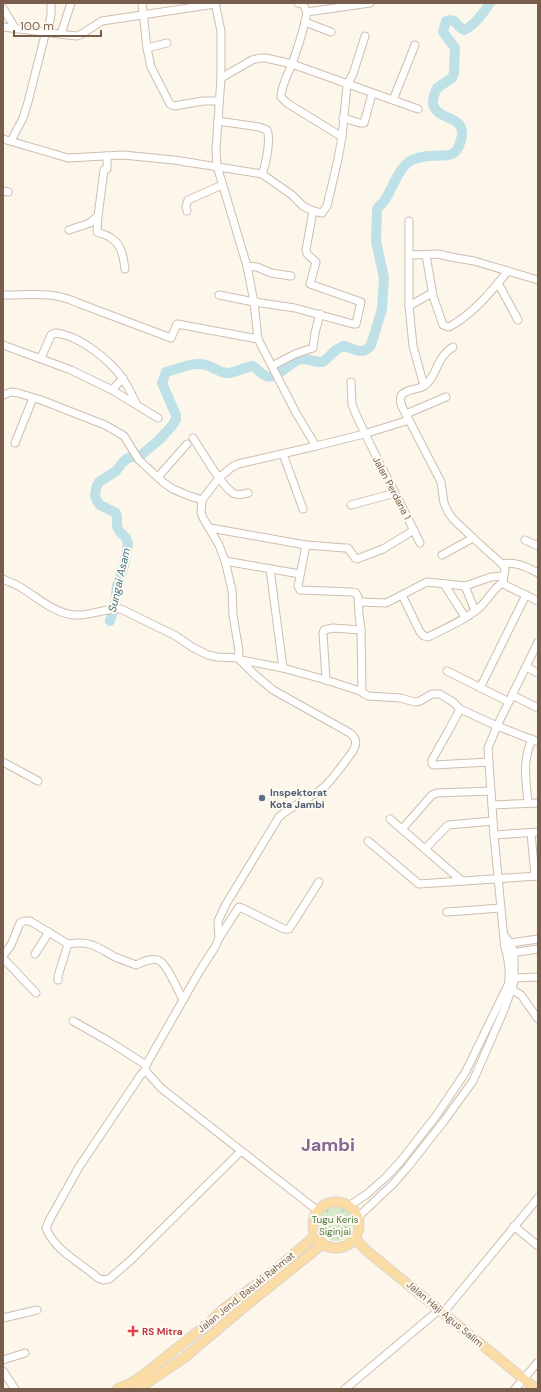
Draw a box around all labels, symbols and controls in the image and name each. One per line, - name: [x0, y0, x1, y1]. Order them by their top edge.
- scale bar: [14, 12, 101, 38]
- text: 100 m: [20, 18, 54, 34]
- street label: Jalan Perdana 1: [370, 454, 414, 522]
- water label: Sungai Asam: [105, 546, 133, 614]
- place label: Inspektorat Kota Jambi: [270, 786, 327, 811]
- marker: Inspektorat Kota Jambi: [257, 793, 267, 803]
- district label: Jambi: [301, 1133, 355, 1157]
- park label: Tugu Keris Siginjai: [311, 1213, 359, 1238]
- street label: Jalan Jend. Basuki Rahmat: [195, 1249, 297, 1335]
- street label: Jalan Haji Agus Salim: [404, 1278, 486, 1350]
- marker: RS Mitra: [127, 1325, 139, 1337]
- place label: RS Mitra: [142, 1325, 183, 1338]

